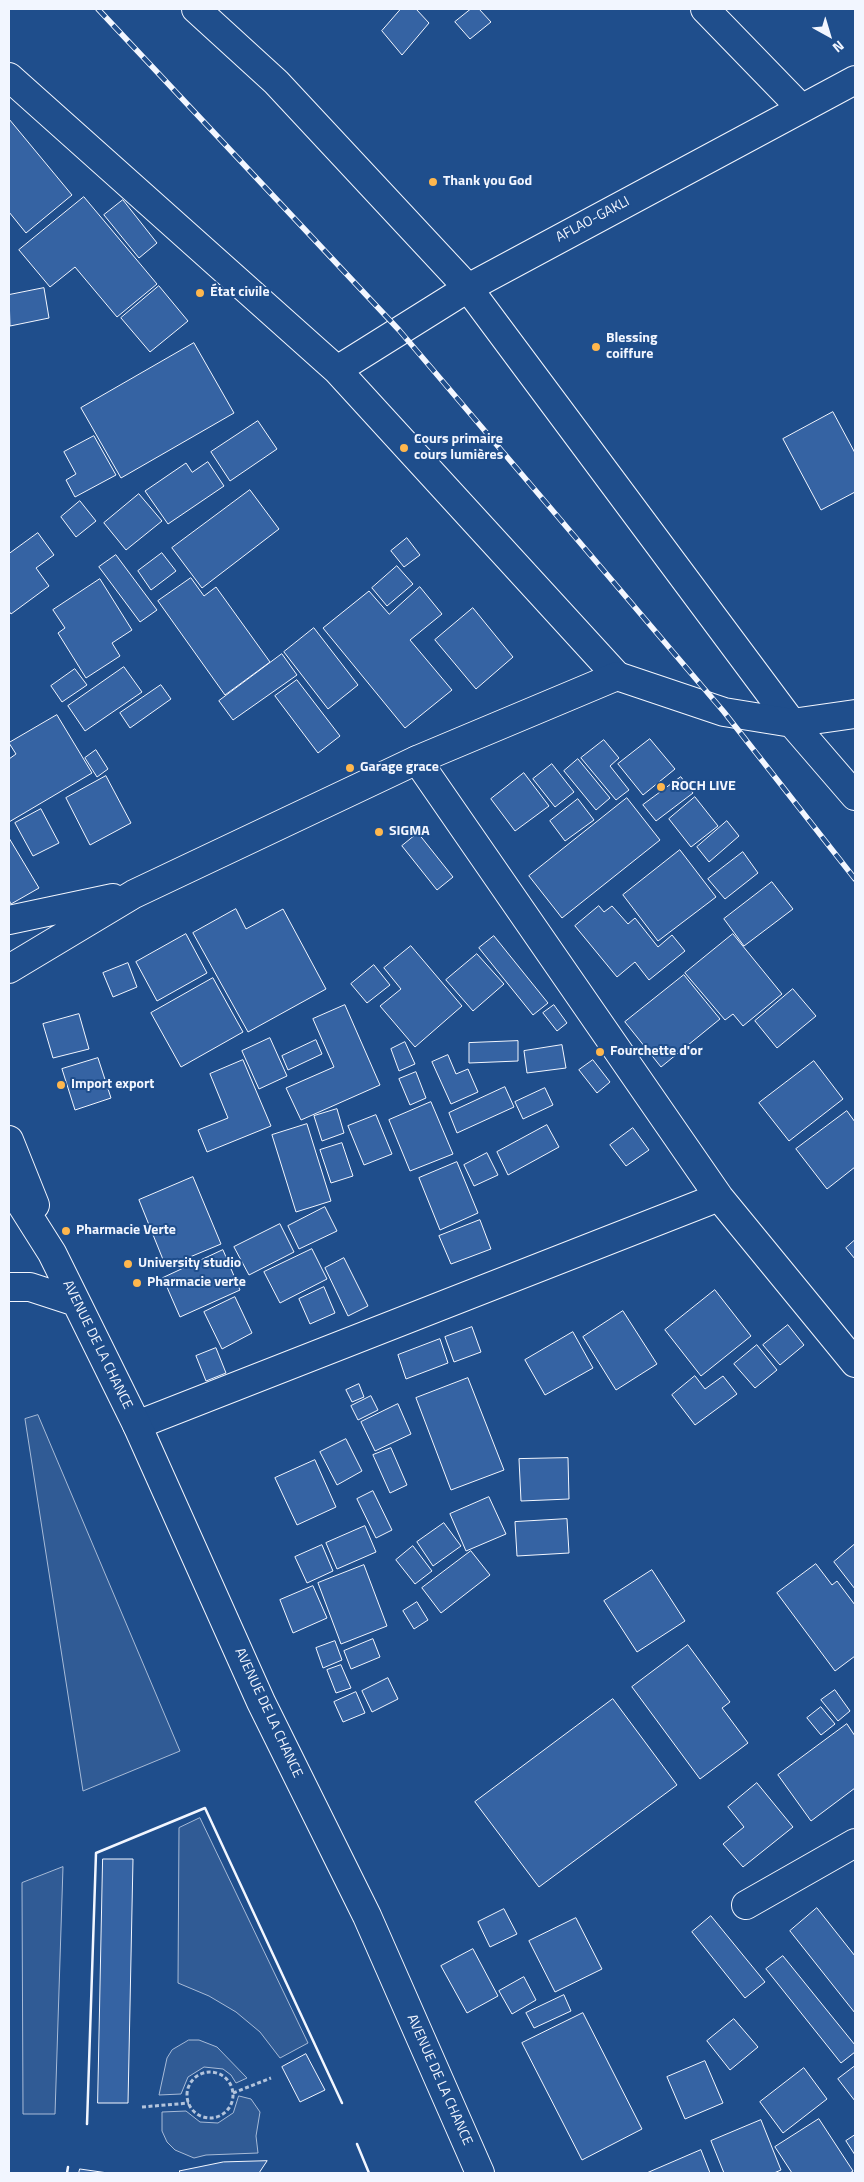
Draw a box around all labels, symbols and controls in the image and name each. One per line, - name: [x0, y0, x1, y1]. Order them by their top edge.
- north arrow: [804, 10, 854, 60]
- text: N: [828, 36, 849, 58]
- place label: Thank you God: [443, 174, 532, 190]
- marker: Thank you God: [427, 176, 439, 188]
- street label: AFLAO-GAKLI: [553, 194, 633, 246]
- place label: État civile: [210, 285, 270, 301]
- marker: État civile: [194, 287, 206, 299]
- place label: Blessing coiffure: [606, 331, 657, 364]
- marker: Blessing coiffure: [590, 341, 602, 353]
- place label: Cours primaire cours lumières: [414, 432, 503, 464]
- marker: Cours primaire cours lumières: [398, 442, 410, 454]
- place label: Garage grace: [360, 760, 439, 776]
- marker: Garage grace: [344, 762, 356, 774]
- place label: ROCH LIVE: [671, 779, 736, 795]
- marker: ROCH LIVE: [655, 781, 667, 793]
- place label: SIGMA: [389, 824, 430, 840]
- marker: SIGMA: [373, 826, 385, 838]
- place label: Fourchette d'or: [610, 1044, 703, 1060]
- marker: Fourchette d'or: [594, 1046, 606, 1058]
- place label: Import export: [71, 1077, 154, 1093]
- marker: Import export: [55, 1079, 67, 1091]
- place label: Pharmacie Verte: [76, 1223, 176, 1239]
- marker: Pharmacie Verte: [60, 1225, 72, 1237]
- place label: University studio: [138, 1256, 241, 1272]
- marker: University studio: [122, 1258, 134, 1270]
- place label: Pharmacie verte: [147, 1275, 246, 1291]
- marker: Pharmacie verte: [131, 1277, 143, 1289]
- street label: AVENUE DE LA CHANCE: [58, 1278, 136, 1412]
- street label: AVENUE DE LA CHANCE: [231, 1645, 305, 1781]
- street label: AVENUE DE LA CHANCE: [403, 2012, 475, 2148]

